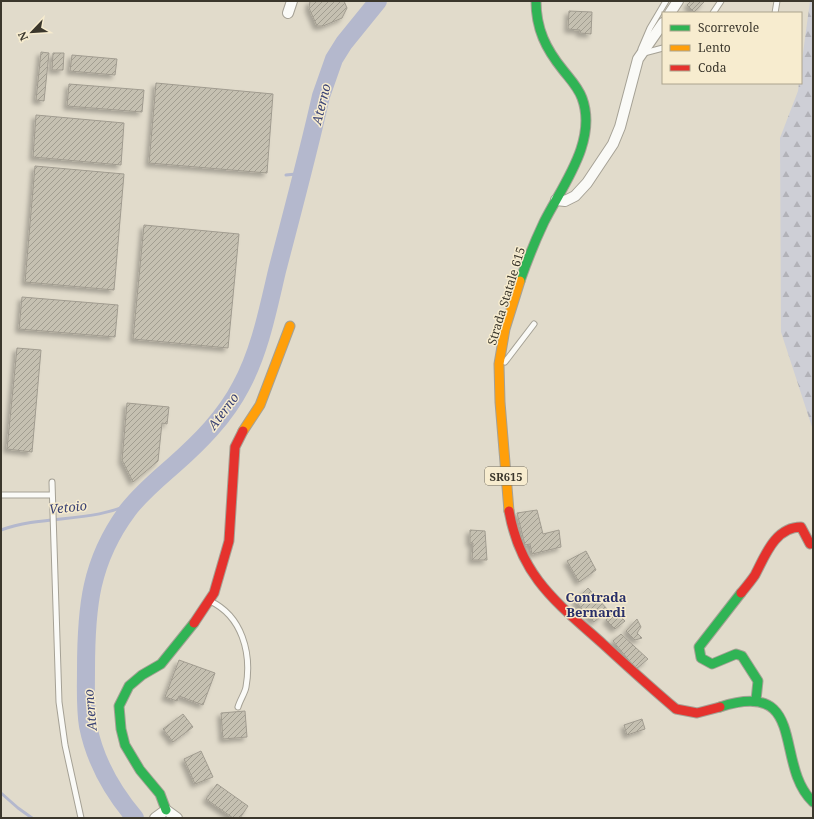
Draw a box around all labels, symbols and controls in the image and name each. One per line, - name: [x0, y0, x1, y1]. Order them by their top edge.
- north arrow: [12, 12, 52, 52]
- legend: [662, 12, 802, 84]
- text: Scorrevole: [698, 19, 759, 36]
- text: N: [14, 29, 31, 44]
- text: Lento: [698, 39, 731, 56]
- text: Coda: [698, 59, 727, 76]
- water label: Aterno: [307, 82, 335, 127]
- street label: Strada Statale 615: [483, 245, 529, 347]
- water label: Aterno: [203, 389, 243, 434]
- road number: SR615: [485, 467, 527, 485]
- water label: Vetoio: [48, 496, 88, 518]
- district label: Contrada Bernardi: [565, 588, 627, 621]
- water label: Aterno: [79, 688, 101, 733]

